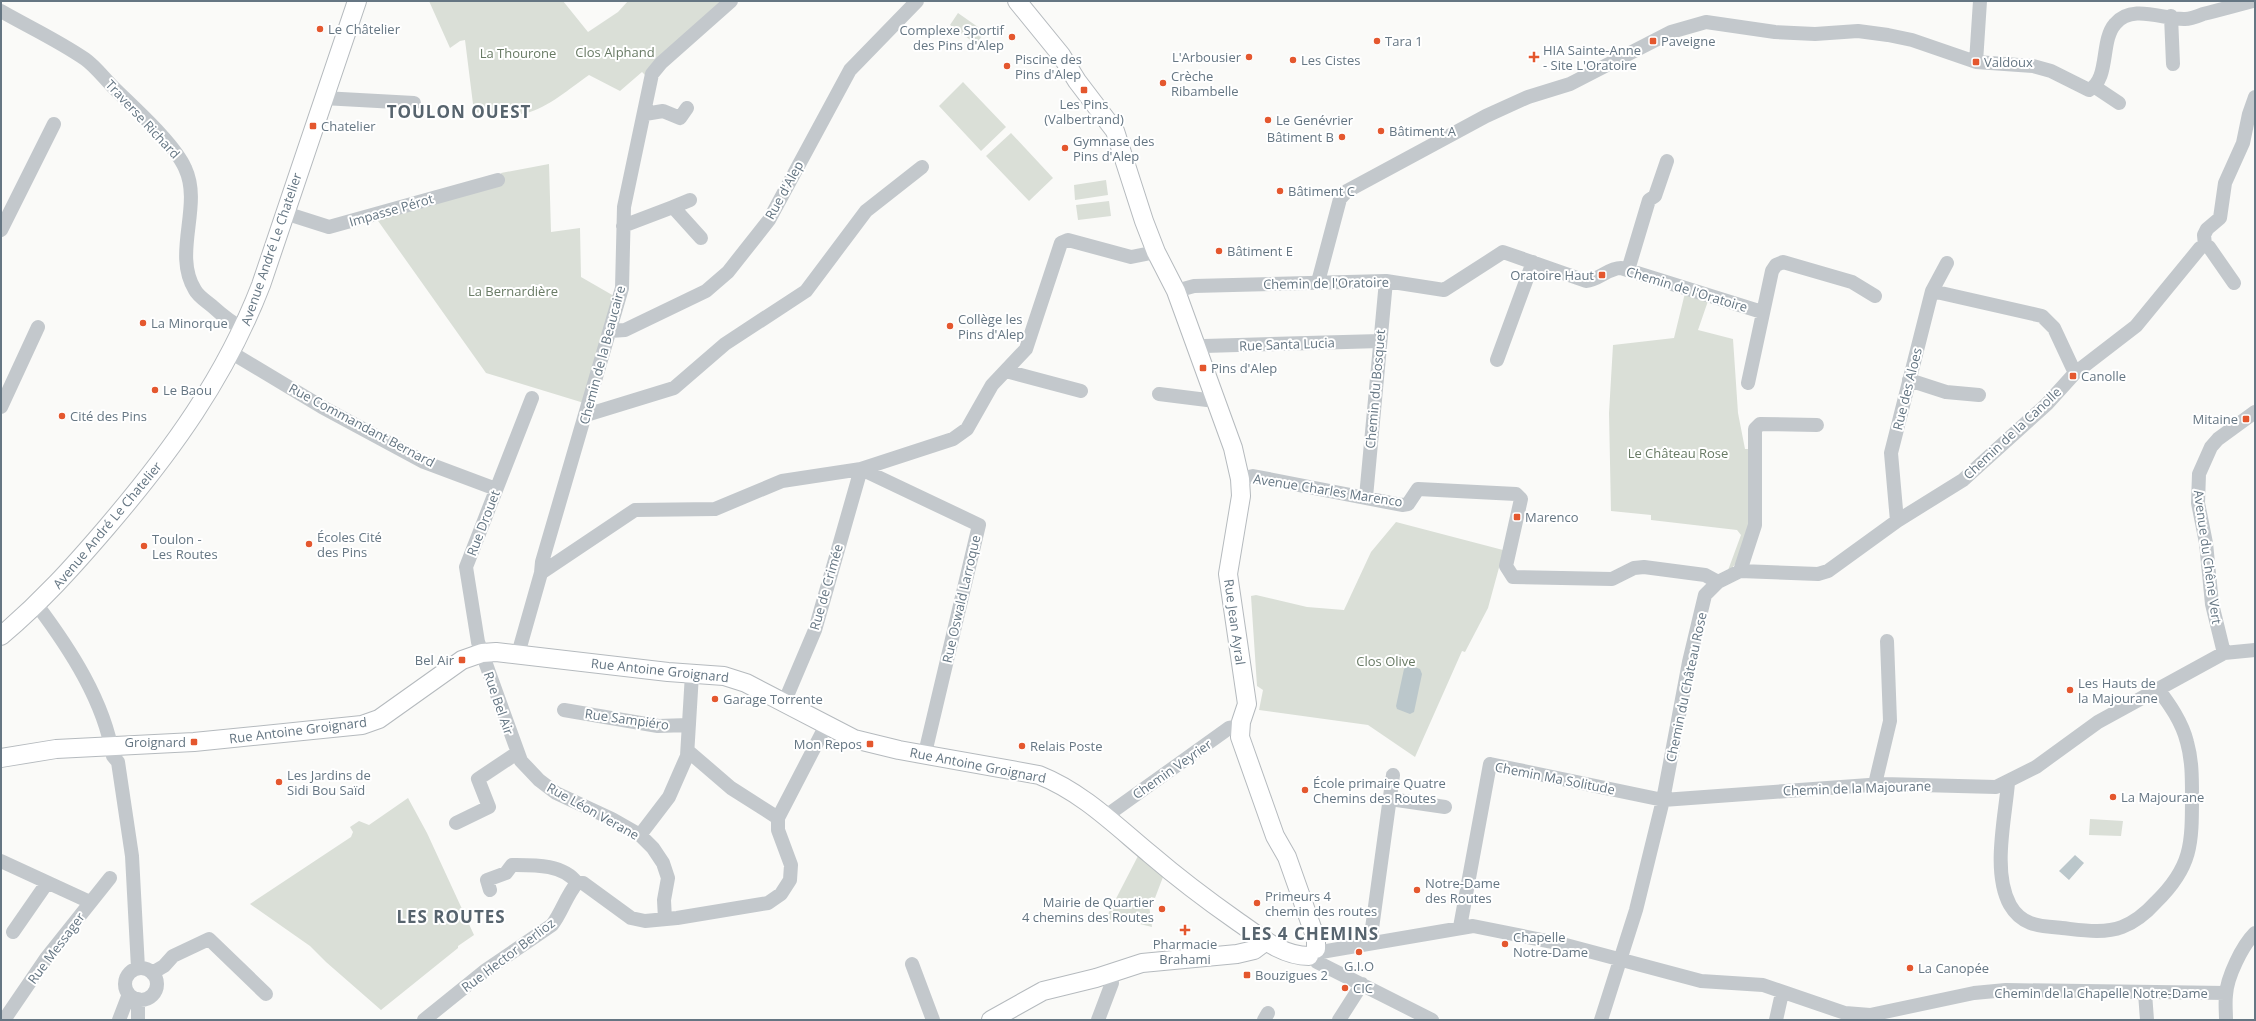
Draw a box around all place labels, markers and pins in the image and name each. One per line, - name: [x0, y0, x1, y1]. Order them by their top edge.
- place label: Le Châtelier: [328, 20, 401, 38]
- place label: Complexe Sportif des Pins d'Alep: [899, 21, 1005, 54]
- marker: Le Châtelier: [315, 24, 325, 34]
- marker: Complexe Sportif des Pins d'Alep: [1007, 32, 1017, 42]
- place label: Tara 1: [1385, 32, 1423, 50]
- place label: Paveigne: [1661, 32, 1715, 50]
- marker: Tara 1: [1372, 36, 1382, 46]
- marker: Paveigne: [1648, 36, 1658, 46]
- place label: HIA Sainte-Anne - Site L'Oratoire: [1543, 41, 1641, 74]
- place label: L'Arbousier: [1172, 48, 1242, 66]
- place label: Piscine des Pins d'Alep: [1015, 50, 1082, 83]
- place label: Les Cistes: [1301, 51, 1360, 69]
- marker: HIA Sainte-Anne - Site L'Oratoire: [1528, 51, 1540, 63]
- marker: L'Arbousier: [1244, 52, 1254, 62]
- place label: Valdoux: [1984, 53, 2033, 71]
- marker: Les Cistes: [1288, 55, 1298, 65]
- marker: Valdoux: [1971, 57, 1981, 67]
- marker: Piscine des Pins d'Alep: [1002, 61, 1012, 71]
- place label: Crèche Ribambelle: [1171, 67, 1239, 100]
- marker: Crèche Ribambelle: [1158, 78, 1168, 88]
- marker: Les Pins (Valbertrand): [1079, 85, 1089, 95]
- place label: Les Pins (Valbertrand): [1044, 95, 1124, 128]
- place label: Le Genévrier: [1276, 111, 1354, 129]
- marker: Le Genévrier: [1263, 115, 1273, 125]
- place label: Chatelier: [321, 117, 376, 135]
- marker: Chatelier: [308, 121, 318, 131]
- place label: Bâtiment A: [1389, 122, 1457, 140]
- marker: Bâtiment A: [1376, 126, 1386, 136]
- place label: Bâtiment B: [1267, 128, 1334, 146]
- place label: Gymnase des Pins d'Alep: [1073, 132, 1155, 165]
- marker: Bâtiment B: [1337, 132, 1347, 142]
- marker: Gymnase des Pins d'Alep: [1060, 143, 1070, 153]
- place label: Bâtiment C: [1288, 182, 1355, 200]
- marker: Bâtiment C: [1275, 186, 1285, 196]
- place label: Bâtiment E: [1227, 242, 1293, 260]
- marker: Bâtiment E: [1214, 246, 1224, 256]
- place label: Oratoire Haut: [1510, 266, 1594, 284]
- marker: Oratoire Haut: [1597, 270, 1607, 280]
- place label: Collège les Pins d'Alep: [958, 310, 1024, 343]
- place label: La Minorque: [151, 314, 228, 332]
- marker: La Minorque: [138, 318, 148, 328]
- marker: Collège les Pins d'Alep: [945, 321, 955, 331]
- place label: Pins d'Alep: [1211, 359, 1277, 377]
- marker: Pins d'Alep: [1198, 363, 1208, 373]
- place label: Canolle: [2081, 367, 2126, 385]
- marker: Canolle: [2068, 371, 2078, 381]
- place label: Le Baou: [163, 381, 212, 399]
- marker: Le Baou: [150, 385, 160, 395]
- place label: Cité des Pins: [70, 407, 147, 425]
- place label: Mitaine: [2193, 410, 2238, 428]
- marker: Cité des Pins: [57, 411, 67, 421]
- marker: Mitaine: [2241, 414, 2251, 424]
- place label: Marenco: [1525, 508, 1579, 526]
- marker: Marenco: [1512, 512, 1522, 522]
- place label: Écoles Cité des Pins: [317, 528, 382, 561]
- place label: Toulon - Les Routes: [152, 530, 218, 563]
- marker: Écoles Cité des Pins: [304, 539, 314, 549]
- marker: Toulon - Les Routes: [139, 541, 149, 551]
- place label: Bel Air: [415, 651, 455, 669]
- marker: Bel Air: [457, 655, 467, 665]
- place label: Les Hauts de la Majourane: [2078, 674, 2158, 707]
- marker: Les Hauts de la Majourane: [2065, 685, 2075, 695]
- place label: Garage Torrente: [723, 690, 823, 708]
- marker: Garage Torrente: [710, 694, 720, 704]
- place label: Groignard: [125, 733, 186, 751]
- place label: Mon Repos: [794, 735, 862, 753]
- marker: Groignard: [189, 737, 199, 747]
- place label: Relais Poste: [1030, 737, 1102, 755]
- marker: Mon Repos: [865, 739, 875, 749]
- marker: Relais Poste: [1017, 741, 1027, 751]
- place label: Les Jardins de Sidi Bou Saïd: [287, 766, 371, 799]
- place label: École primaire Quatre Chemins des Routes: [1313, 774, 1446, 807]
- marker: Les Jardins de Sidi Bou Saïd: [274, 777, 284, 787]
- marker: École primaire Quatre Chemins des Routes: [1300, 785, 1310, 795]
- place label: La Majourane: [2121, 788, 2204, 806]
- marker: La Majourane: [2108, 792, 2118, 802]
- place label: Notre-Dame des Routes: [1425, 874, 1500, 907]
- marker: Notre-Dame des Routes: [1412, 885, 1422, 895]
- place label: Primeurs 4 chemin des routes: [1265, 887, 1377, 920]
- place label: Mairie de Quartier 4 chemins des Routes: [1022, 893, 1155, 926]
- marker: Primeurs 4 chemin des routes: [1252, 898, 1262, 908]
- marker: Mairie de Quartier 4 chemins des Routes: [1157, 904, 1167, 914]
- marker: Pharmacie Brahami: [1180, 925, 1190, 935]
- place label: Chapelle Notre-Dame: [1513, 928, 1588, 961]
- place label: Pharmacie Brahami: [1153, 935, 1217, 968]
- marker: Chapelle Notre-Dame: [1500, 939, 1510, 949]
- marker: G.I.O: [1354, 947, 1364, 957]
- place label: G.I.O: [1344, 957, 1374, 975]
- place label: La Canopée: [1918, 959, 1989, 977]
- marker: La Canopée: [1905, 963, 1915, 973]
- place label: Bouzigues 2: [1255, 966, 1328, 984]
- marker: Bouzigues 2: [1242, 970, 1252, 980]
- place label: CIC: [1353, 979, 1373, 997]
- marker: CIC: [1340, 983, 1350, 993]

